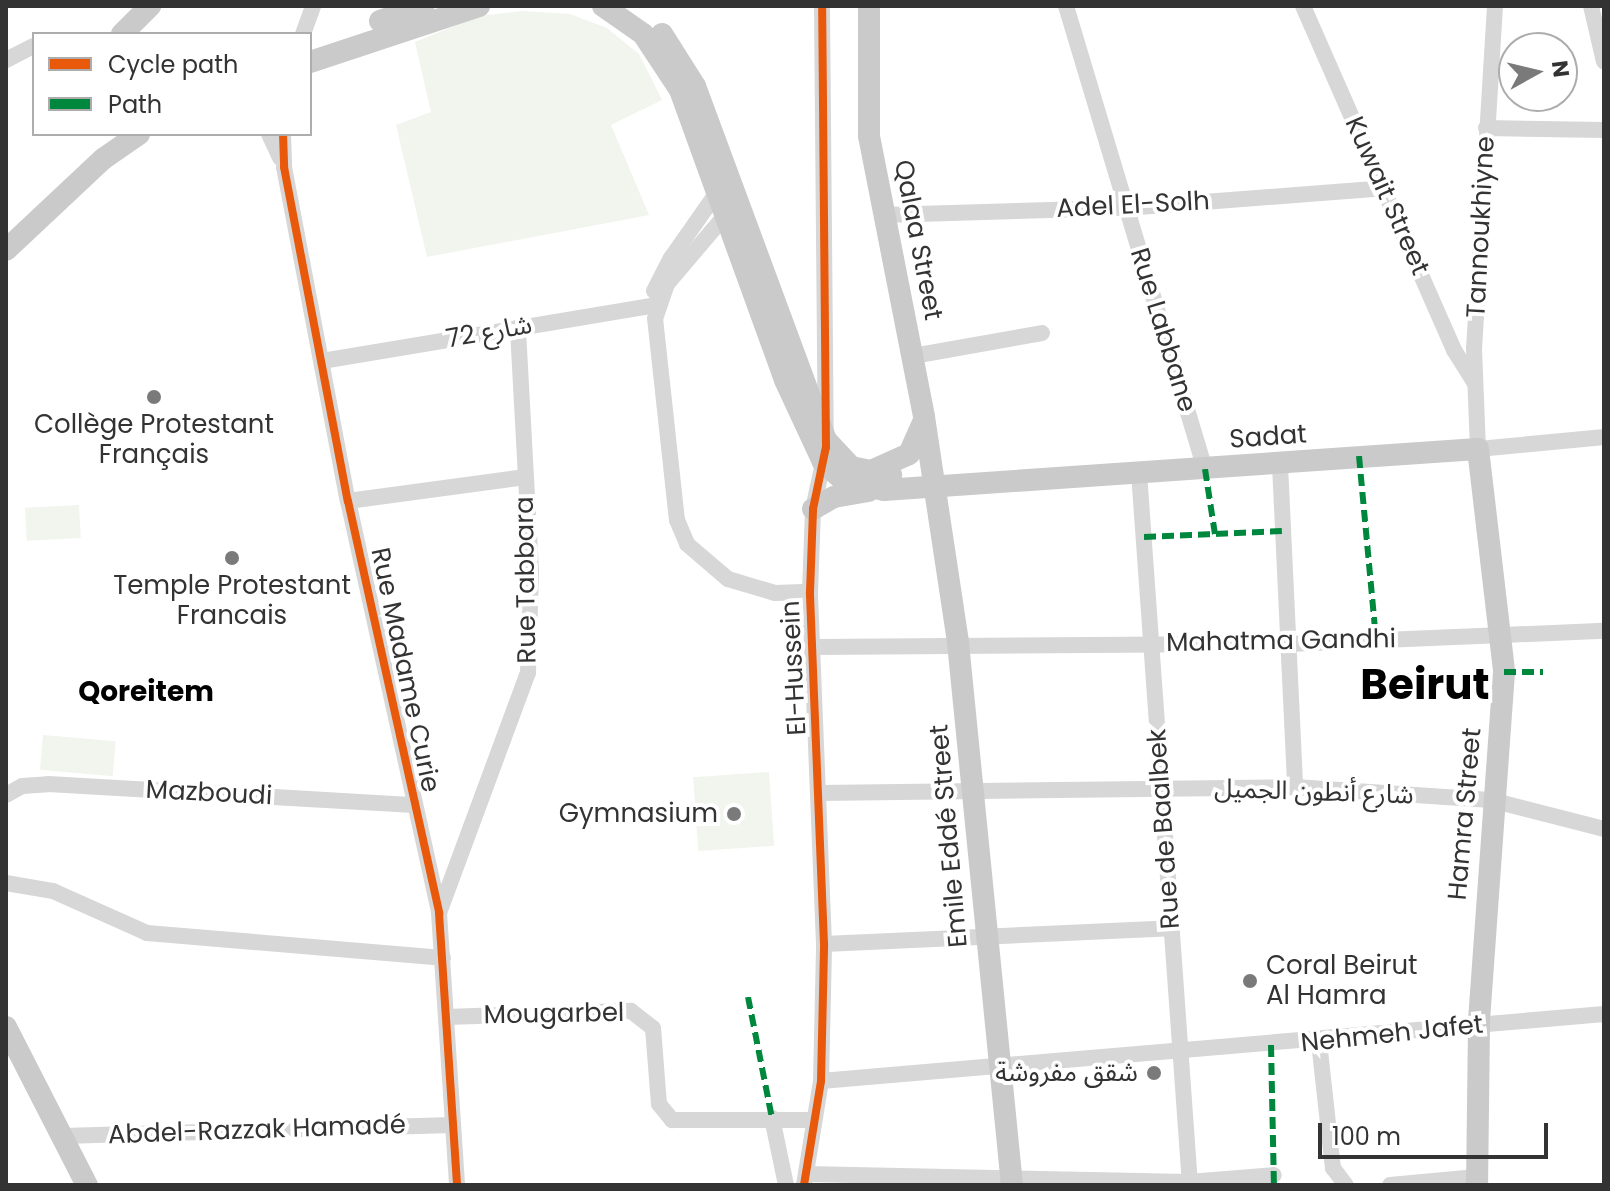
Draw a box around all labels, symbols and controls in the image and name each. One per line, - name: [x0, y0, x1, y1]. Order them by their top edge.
- legend: [32, 32, 312, 136]
- north arrow: [1498, 32, 1578, 112]
- text: Cycle path: [108, 48, 238, 81]
- text: N: [1544, 59, 1577, 79]
- text: Path: [108, 88, 162, 121]
- street label: Kuwait Street: [1338, 112, 1436, 280]
- street label: Tannoukhiyne: [1461, 135, 1501, 319]
- street label: Qalaa Street: [887, 157, 949, 323]
- street label: Adel El-Solh: [1056, 185, 1210, 225]
- street label: Rue Labbane: [1123, 244, 1203, 416]
- street label: شارع 72: [444, 309, 534, 355]
- marker: Collège Protestant Français: [145, 388, 163, 406]
- place label: Collège Protestant Français: [34, 409, 274, 470]
- street label: Sadat: [1228, 419, 1308, 455]
- street label: Rue Tabbara: [509, 496, 543, 664]
- street label: Rue Madame Curie: [364, 545, 446, 795]
- marker: Temple Protestant Francais: [223, 549, 241, 567]
- place label: Temple Protestant Francais: [113, 570, 351, 632]
- street label: El-Hussein: [775, 600, 813, 736]
- street label: Mahatma Gandhi: [1166, 623, 1396, 659]
- district label: Beirut: [1360, 660, 1490, 710]
- district label: Qoreitem: [78, 675, 214, 709]
- street label: Emile Eddé Street: [924, 723, 974, 949]
- street label: Hamra Street: [1442, 727, 1488, 901]
- street label: Rue de Baalbek: [1141, 728, 1187, 930]
- street label: شارع أنطون الجميل: [1214, 773, 1414, 811]
- street label: Mazboudi: [145, 774, 273, 812]
- place label: Gymnasium: [559, 798, 718, 830]
- marker: Gymnasium: [725, 805, 743, 823]
- place label: Coral Beirut Al Hamra: [1266, 950, 1418, 1012]
- marker: Coral Beirut Al Hamra: [1241, 972, 1259, 990]
- street label: Mougarbel: [483, 997, 625, 1031]
- street label: Nehmeh Jafet: [1299, 1009, 1485, 1059]
- place label: شقق مفروشة: [995, 1057, 1138, 1089]
- marker: شقق مفروشة: [1145, 1064, 1163, 1082]
- scale bar: [1322, 1107, 1552, 1157]
- street label: Abdel-Razzak Hamadé: [108, 1109, 406, 1151]
- text: 100 m: [1332, 1120, 1401, 1153]

